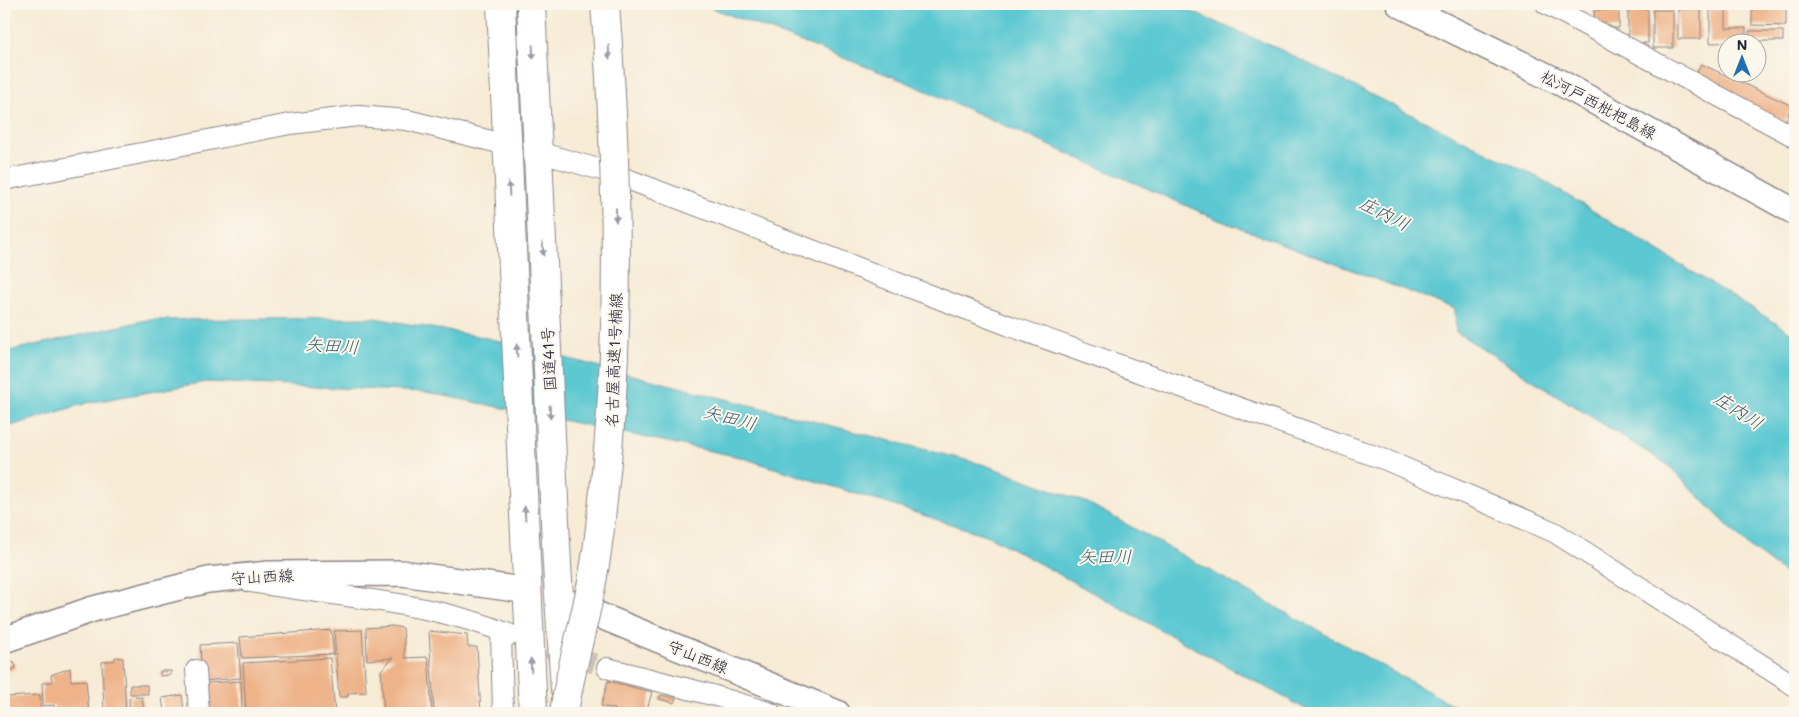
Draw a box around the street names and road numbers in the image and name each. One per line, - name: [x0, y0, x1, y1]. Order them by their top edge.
- street label: 松河戸西枇杷島線: [1538, 65, 1660, 143]
- street label: 名古屋高速1号楠線: [600, 292, 626, 428]
- street label: 国道41号: [536, 326, 560, 392]
- street label: 守山西線: [229, 564, 295, 588]
- street label: 守山西線: [664, 634, 732, 678]

